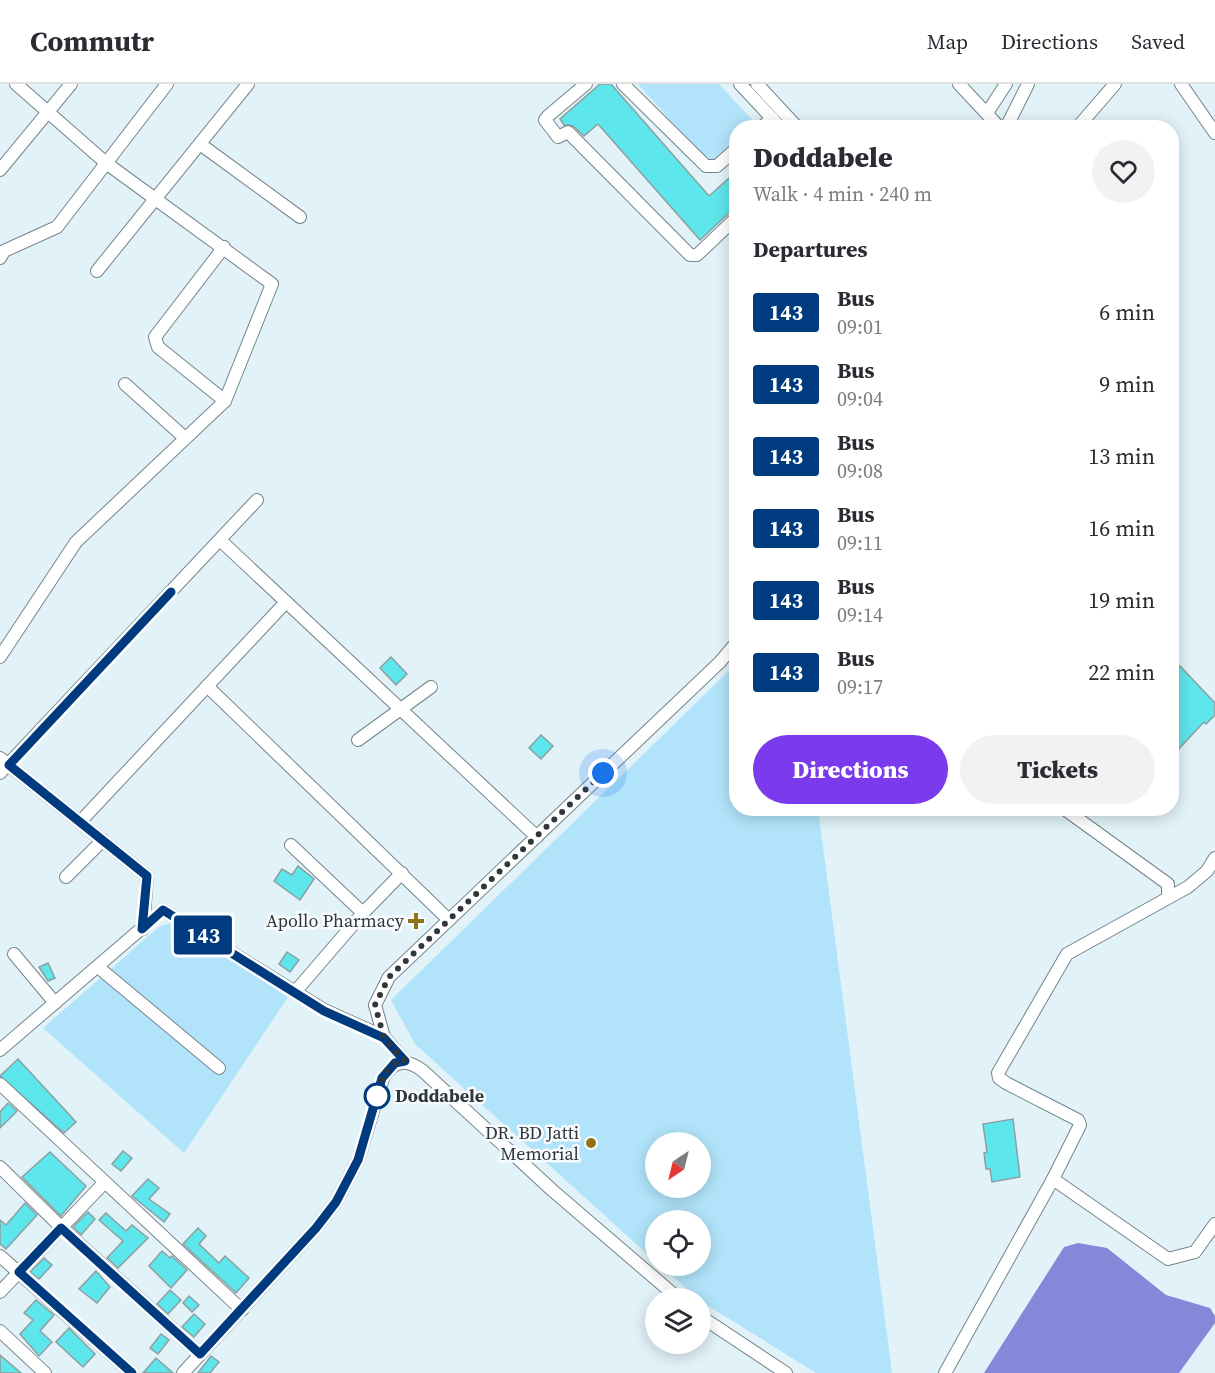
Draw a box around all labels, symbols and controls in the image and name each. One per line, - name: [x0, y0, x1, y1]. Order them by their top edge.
- text: Commutr: [30, 22, 154, 60]
- text: Map: [927, 27, 968, 56]
- text: Directions: [1001, 27, 1098, 56]
- text: Saved: [1131, 27, 1185, 56]
- text: Doddabele: [753, 138, 893, 176]
- button: heart: [1092, 140, 1155, 203]
- text: Walk · 4 min · 240 m: [753, 180, 932, 208]
- text: Departures: [753, 234, 867, 264]
- text: Bus: [837, 283, 874, 313]
- text: 6 min: [1099, 297, 1155, 327]
- text: 143: [769, 298, 803, 327]
- text: 09:01: [837, 313, 883, 341]
- text: Bus: [837, 355, 874, 385]
- text: 9 min: [1099, 369, 1155, 399]
- text: 143: [769, 370, 803, 399]
- text: 09:04: [837, 385, 883, 413]
- text: Bus: [837, 427, 874, 457]
- text: 13 min: [1088, 441, 1155, 471]
- text: 143: [769, 442, 803, 471]
- text: 09:08: [837, 457, 883, 485]
- text: Bus: [837, 499, 874, 529]
- text: 16 min: [1088, 513, 1155, 543]
- text: 143: [769, 514, 803, 543]
- text: 09:11: [837, 529, 883, 557]
- text: Bus: [837, 571, 874, 601]
- text: 19 min: [1088, 585, 1155, 615]
- text: 143: [769, 586, 803, 615]
- text: 09:14: [837, 601, 883, 629]
- text: Bus: [837, 643, 874, 673]
- text: 22 min: [1088, 657, 1155, 687]
- text: 143: [769, 658, 803, 687]
- text: 09:17: [837, 673, 883, 701]
- button: Directions: [753, 735, 948, 804]
- button: Tickets: [960, 735, 1155, 804]
- your location: [588, 758, 618, 788]
- place label: Apollo Pharmacy: [266, 908, 405, 933]
- marker: Apollo Pharmacy: [409, 914, 423, 928]
- line badge: 143: [168, 916, 238, 954]
- text: 143: [186, 921, 220, 950]
- marker: Doddabele: [364, 1083, 390, 1109]
- place label: Doddabele: [395, 1083, 484, 1108]
- place label: DR. BD Jatti Memorial: [485, 1120, 579, 1166]
- north arrow: [645, 1132, 711, 1198]
- map controls: [645, 1132, 711, 1354]
- marker: DR. BD Jatti Memorial: [584, 1136, 598, 1150]
- button: locate: [645, 1210, 711, 1276]
- button: layers: [645, 1288, 711, 1354]

